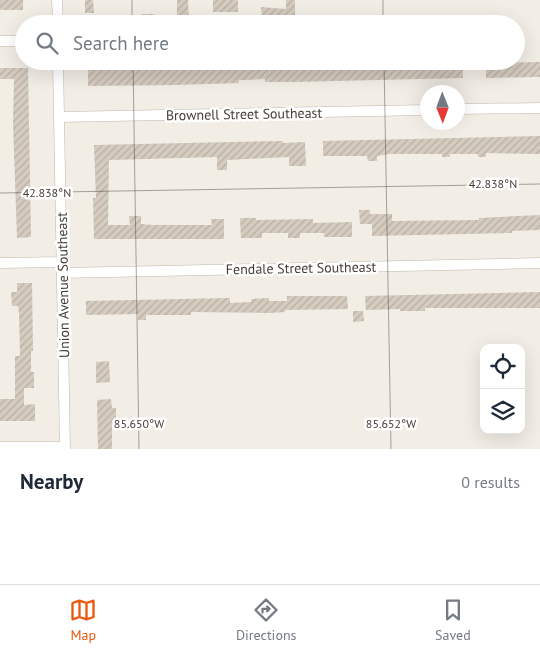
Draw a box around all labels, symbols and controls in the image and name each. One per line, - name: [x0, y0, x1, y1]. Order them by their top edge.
- search box: [15, 15, 525, 70]
- icon: search: [33, 29, 61, 57]
- text: Search here: [73, 31, 169, 55]
- north arrow: [420, 85, 465, 130]
- street label: Brownell Street Southeast: [166, 104, 323, 124]
- text: 42.838°N: [469, 176, 517, 191]
- text: 42.838°N: [23, 185, 71, 200]
- street label: Union Avenue Southeast: [53, 212, 73, 358]
- street label: Fendale Street Southeast: [226, 258, 377, 278]
- map controls: [480, 344, 525, 434]
- button: locate: [480, 344, 525, 389]
- button: layers: [480, 389, 525, 434]
- text: 85.650°W: [114, 416, 164, 431]
- text: 85.652°W: [366, 416, 416, 431]
- text: Nearby: [20, 468, 83, 495]
- text: 0 results: [461, 472, 520, 492]
- tab: Map: [69, 596, 97, 644]
- tab: Directions: [236, 596, 296, 644]
- tab: Saved: [435, 596, 471, 644]

